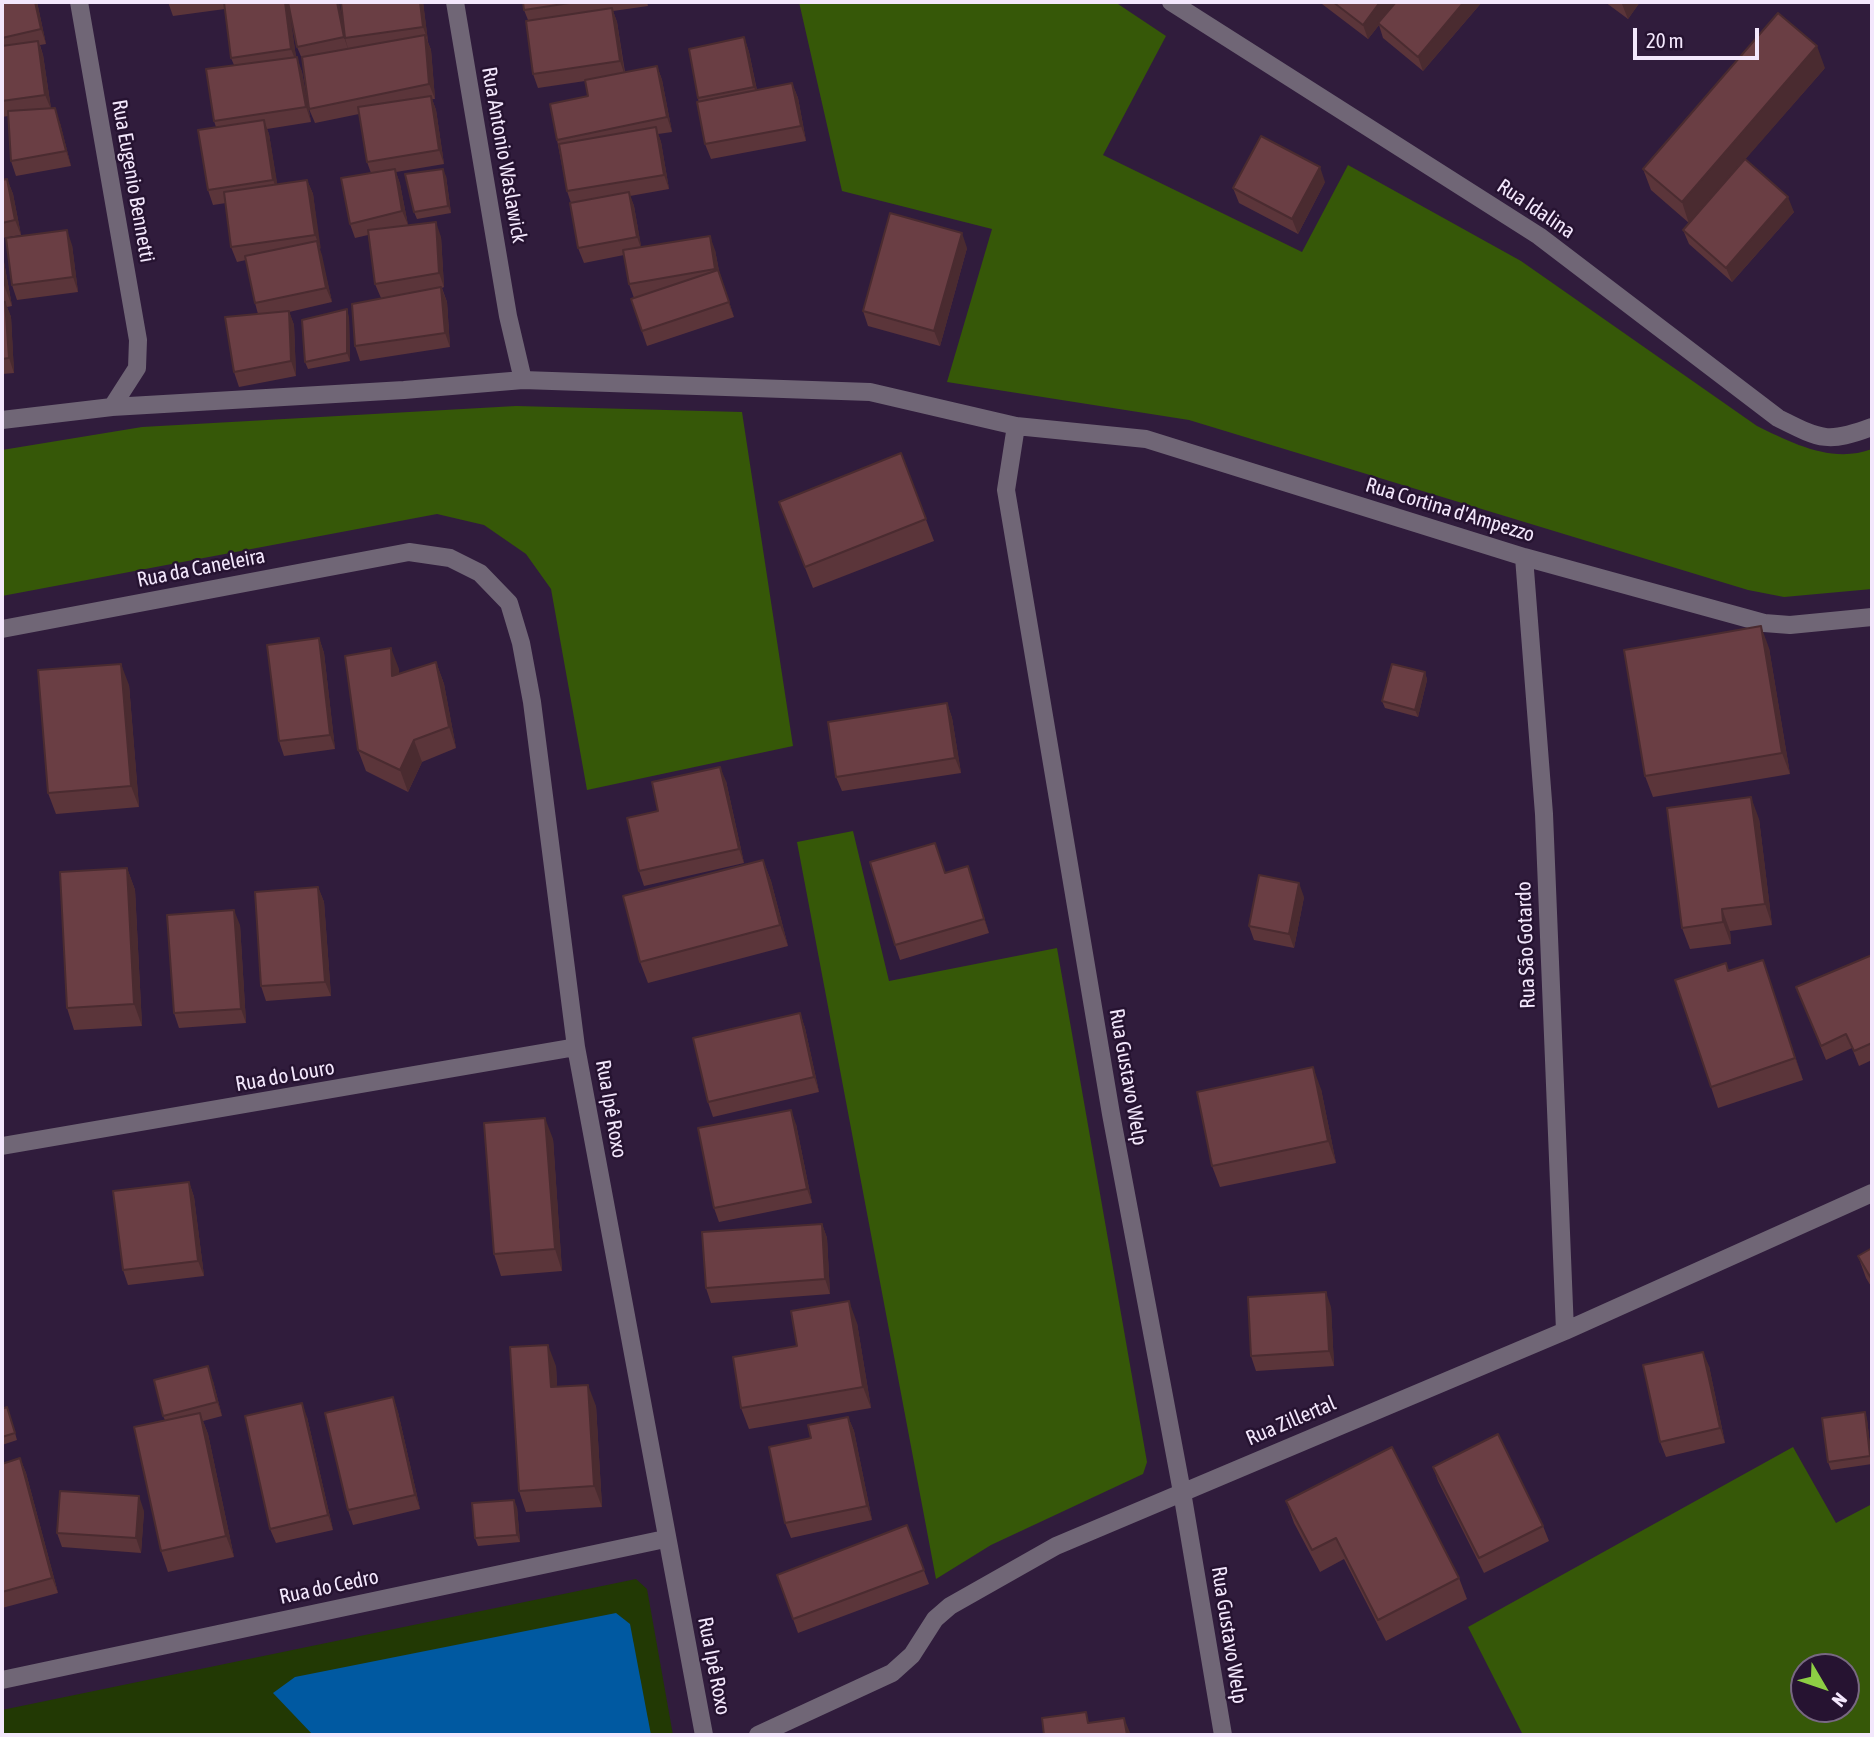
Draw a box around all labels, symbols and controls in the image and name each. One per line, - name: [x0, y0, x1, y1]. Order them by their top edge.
- scale bar: [1636, 14, 1762, 58]
- text: 20 m: [1646, 28, 1684, 52]
- street label: Rua Antonio Waslawick: [476, 65, 532, 245]
- street label: Rua Eugenio Bennetti: [106, 98, 160, 264]
- street label: Rua Idalina: [1492, 174, 1580, 244]
- street label: Rua Cortina d'Ampezzo: [1362, 472, 1538, 548]
- street label: Rua da Caneleira: [135, 543, 267, 593]
- street label: Rua São Gotardo: [1511, 881, 1541, 1009]
- street label: Rua Gustavo Welp: [1104, 1007, 1152, 1147]
- street label: Rua do Louro: [233, 1055, 337, 1097]
- street label: Rua Ipê Roxo: [590, 1058, 632, 1160]
- street label: Rua Zillertal: [1242, 1391, 1340, 1451]
- street label: Rua do Cedro: [277, 1564, 381, 1610]
- street label: Rua Gustavo Welp: [1206, 1565, 1252, 1705]
- street label: Rua Ipê Roxo: [692, 1615, 736, 1717]
- north arrow: [1790, 1653, 1860, 1723]
- text: N: [1828, 1689, 1852, 1711]

